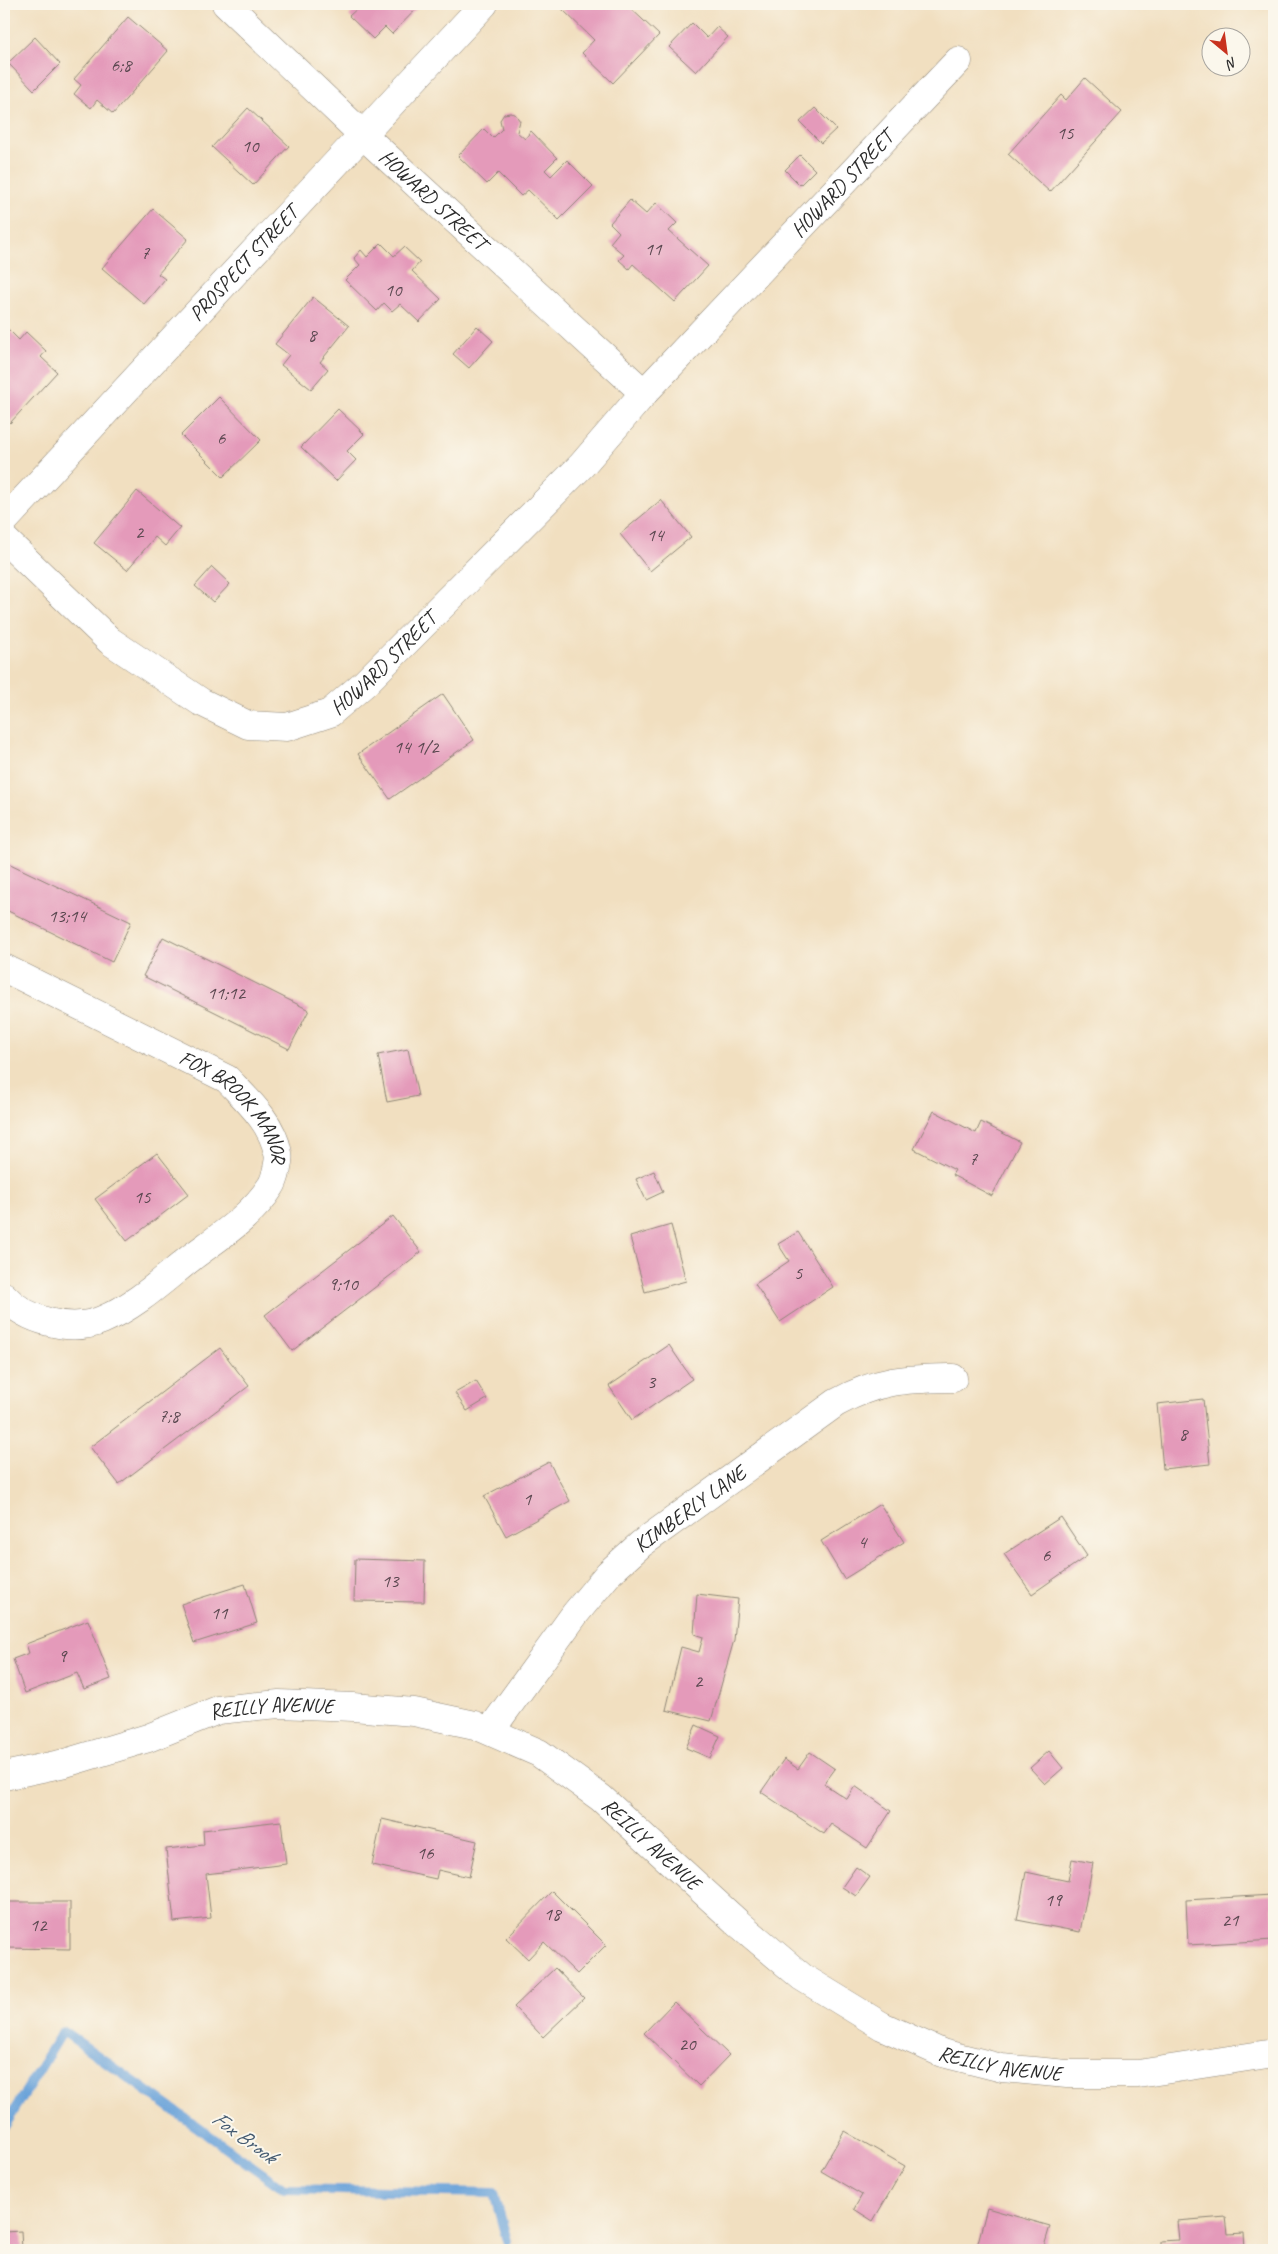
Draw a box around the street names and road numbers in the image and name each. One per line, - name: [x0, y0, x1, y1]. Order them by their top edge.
- street label: HOWARD STREET: [785, 121, 902, 243]
- street label: HOWARD STREET: [374, 144, 497, 259]
- street label: PROSPECT STREET: [183, 197, 307, 326]
- street label: HOWARD STREET: [325, 602, 445, 720]
- street label: FOX BROOK MANOR: [175, 1044, 292, 1166]
- street label: KIMBERLY LANE: [628, 1458, 753, 1558]
- street label: REILLY AVENUE: [205, 1691, 337, 1725]
- street label: REILLY AVENUE: [596, 1792, 708, 1897]
- street label: REILLY AVENUE: [936, 2040, 1065, 2087]

